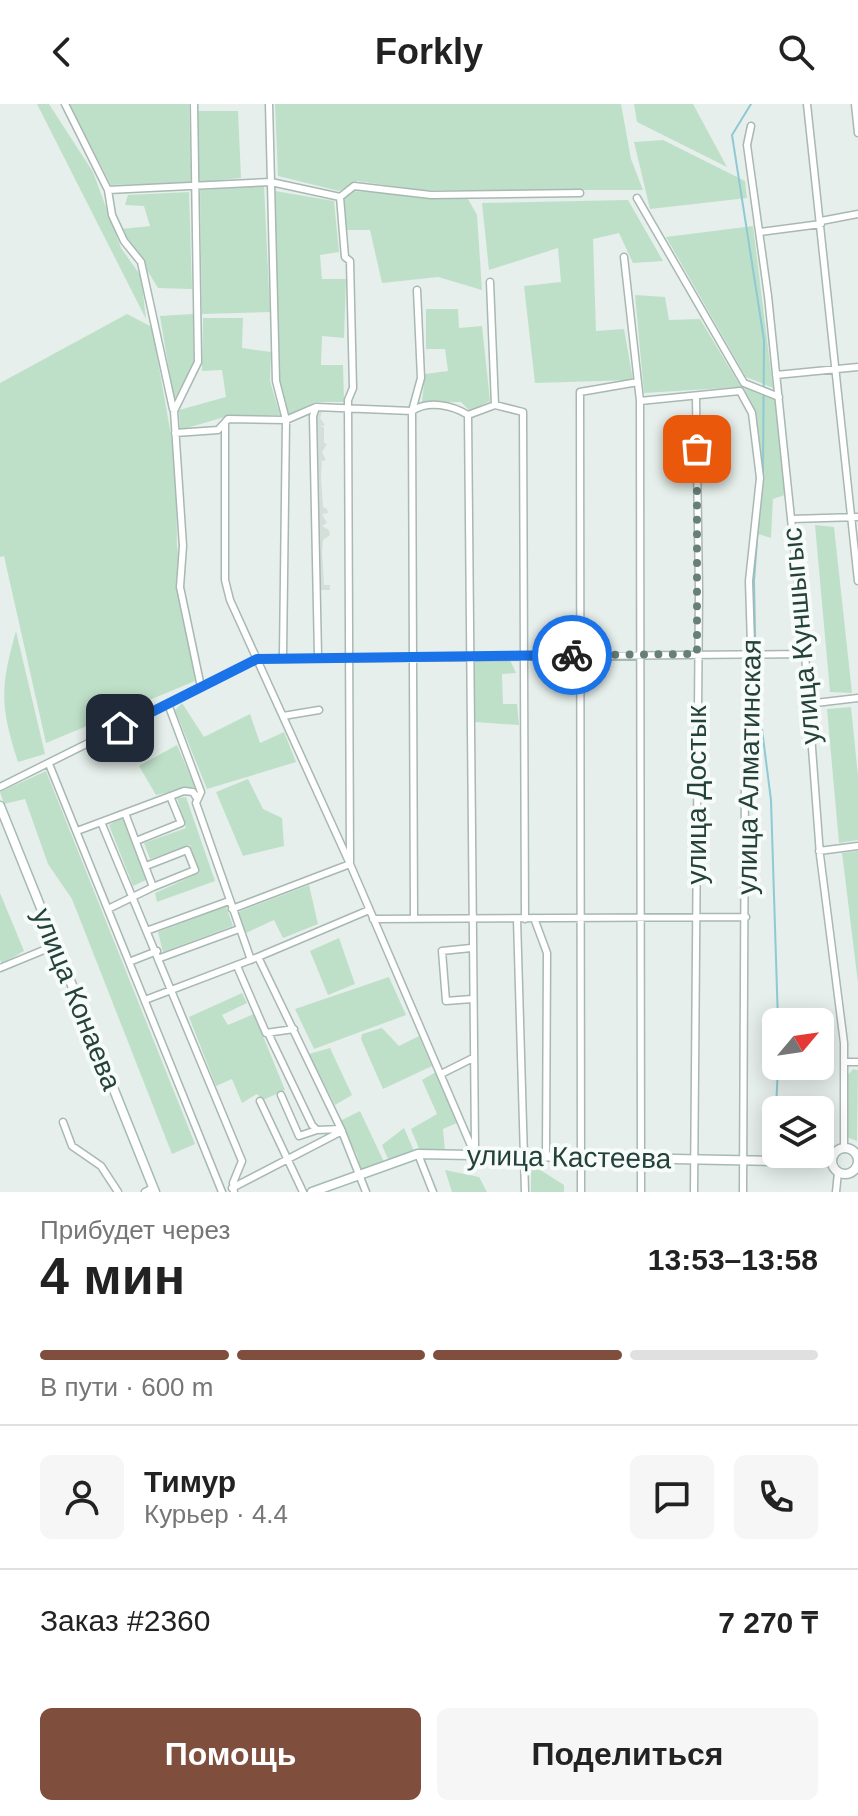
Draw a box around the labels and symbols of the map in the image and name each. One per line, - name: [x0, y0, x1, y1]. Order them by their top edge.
- pin: [663, 415, 731, 483]
- street label: улица Куншыгыс: [776, 526, 826, 746]
- courier: [532, 615, 612, 695]
- street label: улица Алматинская: [731, 639, 767, 895]
- pin: [86, 694, 154, 762]
- street label: улица Достык: [681, 705, 712, 884]
- street label: улица Конаева: [26, 904, 128, 1095]
- north arrow: [762, 1008, 834, 1080]
- street label: улица Кастеева: [467, 1140, 672, 1174]

